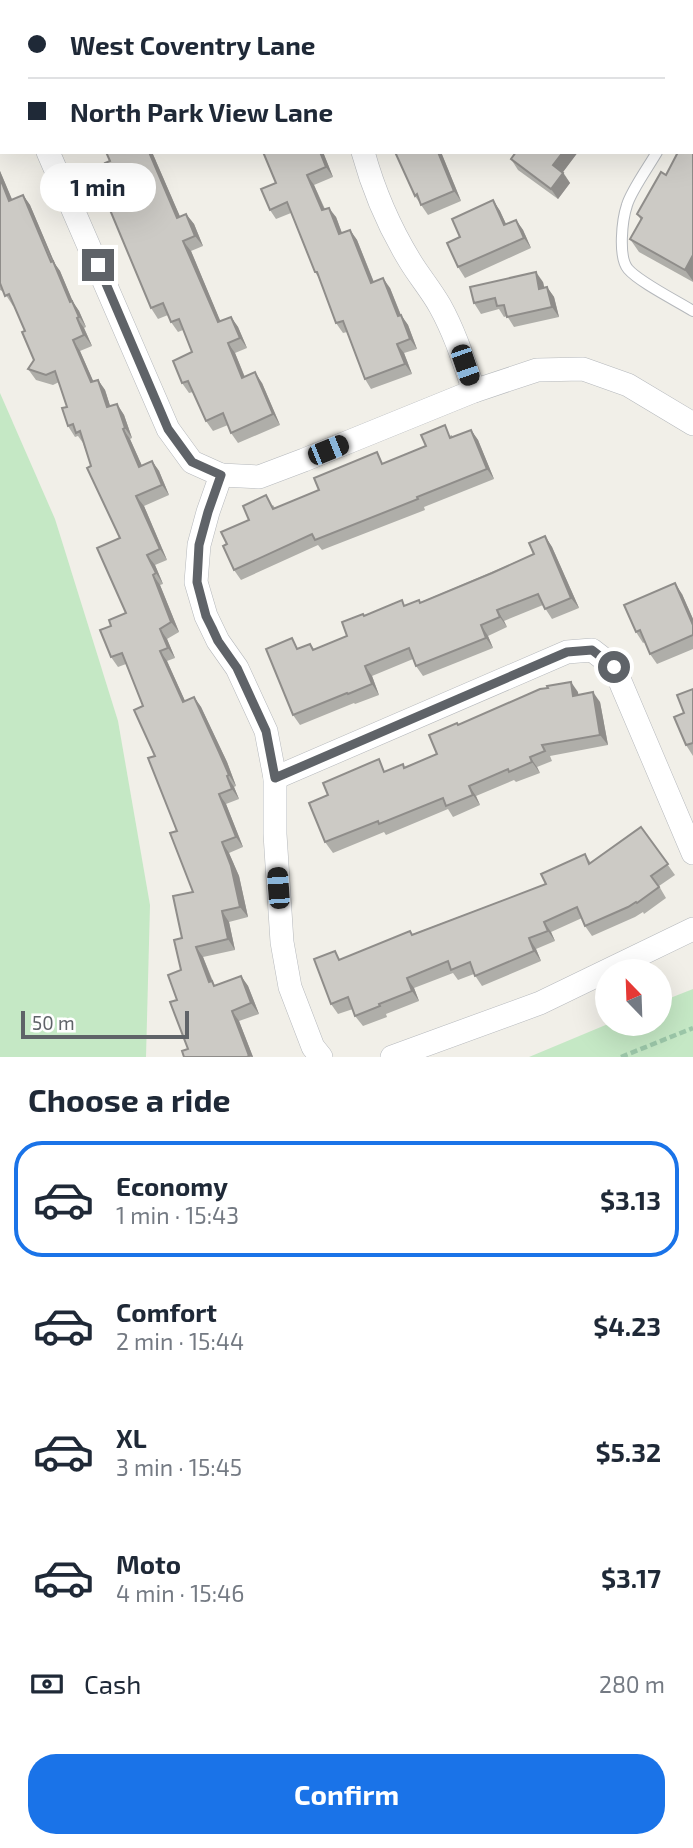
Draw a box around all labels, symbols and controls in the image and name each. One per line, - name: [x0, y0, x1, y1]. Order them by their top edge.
- text: West Coventry Lane: [70, 29, 315, 60]
- text: North Park View Lane: [70, 96, 333, 127]
- callout: 1 min: [40, 163, 156, 212]
- text: 1 min: [70, 173, 126, 201]
- route end: [82, 249, 114, 281]
- car: [449, 342, 482, 388]
- car: [305, 432, 352, 468]
- route start: [598, 651, 630, 683]
- car: [267, 866, 290, 910]
- north arrow: [595, 959, 672, 1036]
- map controls: [595, 959, 672, 1036]
- scale bar: [21, 1008, 189, 1040]
- text: 50 m: [32, 1011, 75, 1034]
- text: Choose a ride: [28, 1080, 231, 1118]
- icon: car: [32, 1168, 95, 1231]
- text: Economy: [116, 1170, 228, 1201]
- text: $3.13: [600, 1184, 661, 1215]
- text: 1 min · 15:43: [116, 1201, 239, 1229]
- icon: car: [32, 1294, 95, 1357]
- text: Comfort: [116, 1296, 217, 1327]
- text: $4.23: [593, 1310, 661, 1341]
- text: 2 min · 15:44: [116, 1327, 244, 1355]
- icon: car: [32, 1420, 95, 1483]
- text: XL: [116, 1422, 147, 1453]
- text: $5.32: [595, 1436, 661, 1467]
- text: 3 min · 15:45: [116, 1453, 242, 1481]
- icon: car: [32, 1546, 95, 1609]
- text: Moto: [116, 1548, 181, 1579]
- text: $3.17: [601, 1562, 661, 1593]
- text: 4 min · 15:46: [116, 1579, 244, 1607]
- icon: cash: [28, 1665, 66, 1703]
- text: Cash: [84, 1668, 141, 1699]
- text: 280 m: [599, 1670, 665, 1698]
- button: Confirm: [28, 1754, 665, 1834]

